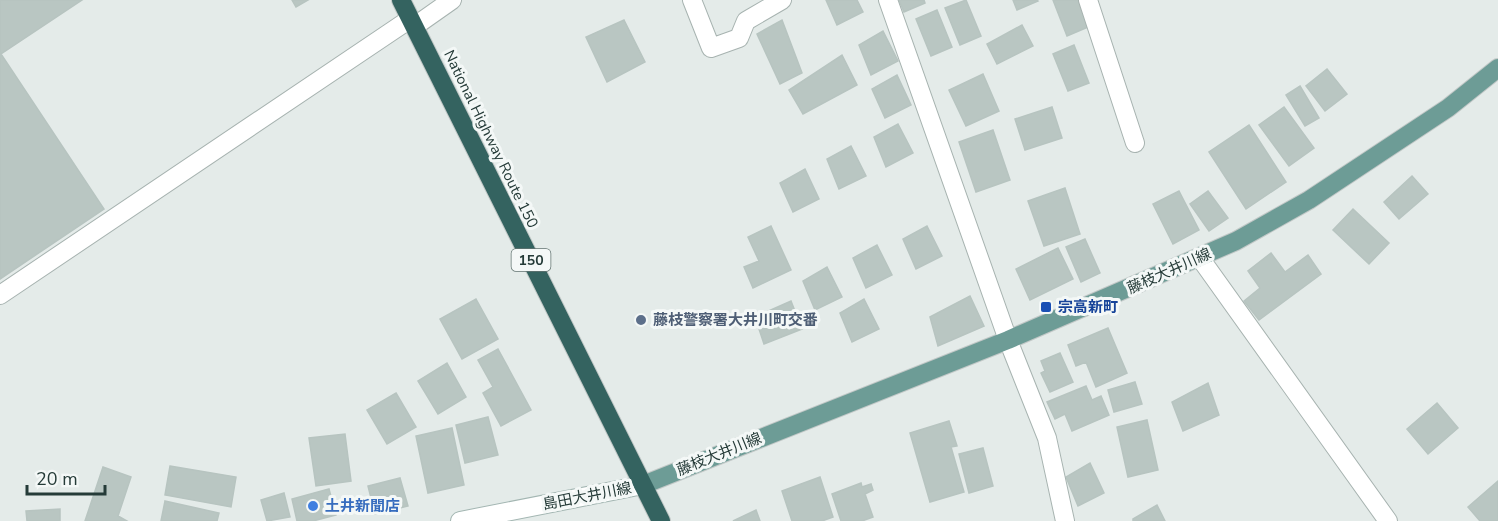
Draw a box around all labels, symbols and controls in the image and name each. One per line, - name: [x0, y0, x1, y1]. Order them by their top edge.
- street label: National Highway Route 150: [439, 47, 543, 231]
- street label: 藤枝大井川線: [1124, 244, 1214, 298]
- road number: 150: [512, 249, 550, 271]
- place label: 宗高新町: [1058, 297, 1118, 317]
- marker: 宗高新町: [1039, 300, 1053, 314]
- place label: 藤枝警察署大井川町交番: [653, 310, 818, 330]
- marker: 藤枝警察署大井川町交番: [634, 313, 648, 327]
- street label: 藤枝大井川線: [674, 428, 764, 480]
- scale bar: [27, 458, 105, 496]
- text: 20 m: [36, 467, 78, 491]
- street label: 島田大井川線: [541, 478, 633, 514]
- place label: 土井新聞店: [325, 496, 400, 516]
- marker: 土井新聞店: [306, 499, 320, 513]

